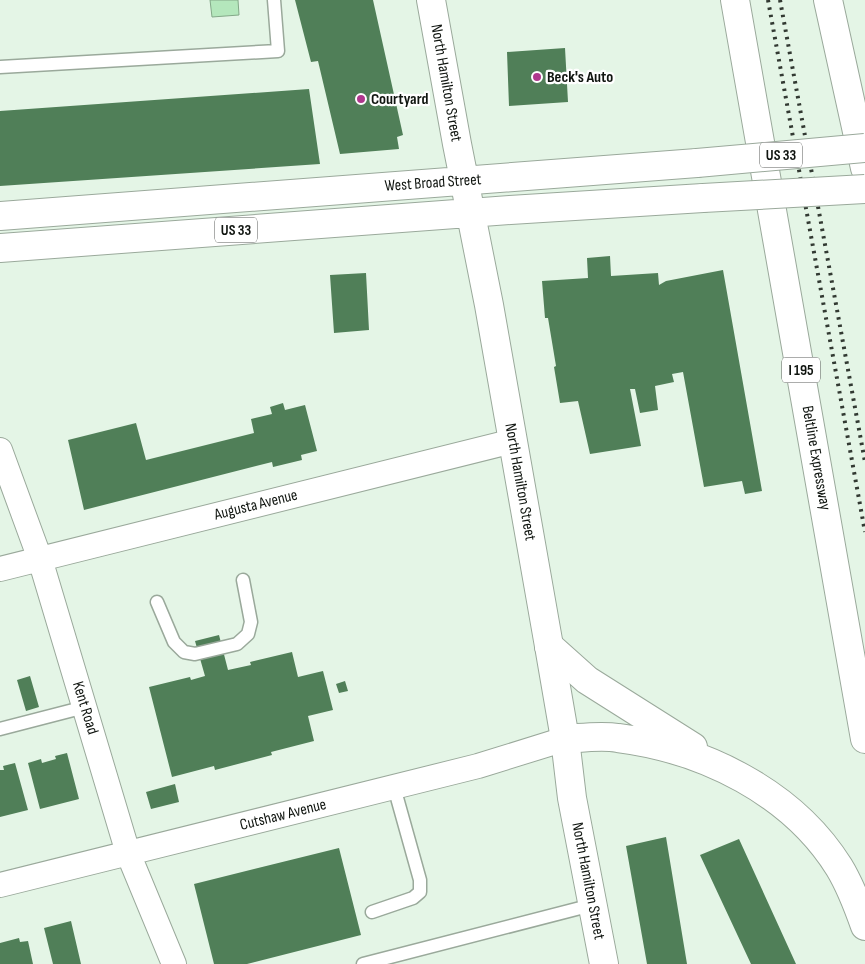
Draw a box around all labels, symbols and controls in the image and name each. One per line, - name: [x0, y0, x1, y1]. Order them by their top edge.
- street label: North Hamilton Street: [426, 23, 466, 143]
- place label: Beck's Auto: [547, 68, 613, 87]
- marker: Beck's Auto: [531, 71, 543, 83]
- place label: Courtyard: [371, 90, 428, 109]
- marker: Courtyard: [355, 93, 367, 105]
- road number: US 33: [760, 142, 802, 168]
- street label: West Broad Street: [384, 170, 482, 196]
- road number: US 33: [215, 218, 257, 242]
- road number: I 195: [782, 358, 820, 382]
- street label: Beltline Expressway: [797, 404, 835, 512]
- street label: North Hamilton Street: [500, 422, 540, 542]
- street label: Augusta Avenue: [212, 486, 300, 525]
- street label: Kent Road: [68, 679, 102, 737]
- street label: Cutshaw Avenue: [238, 795, 328, 835]
- street label: North Hamilton Street: [567, 821, 609, 941]

